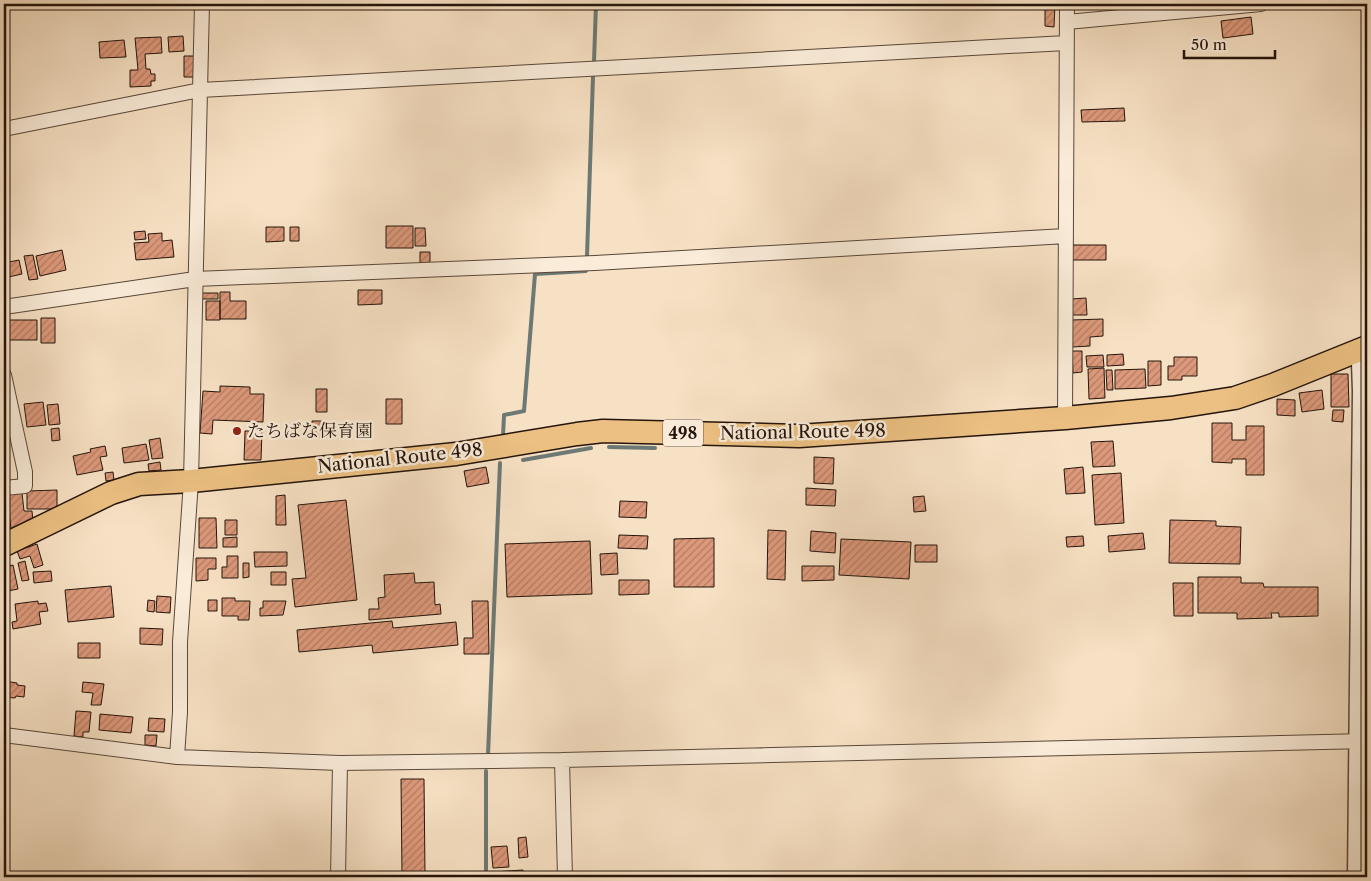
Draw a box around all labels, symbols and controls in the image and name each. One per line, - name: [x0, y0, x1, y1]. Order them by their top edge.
- scale bar: [1184, 28, 1275, 60]
- text: 50 m: [1191, 35, 1227, 54]
- road number: 498: [663, 419, 703, 446]
- place label: たちばな保育園: [247, 420, 373, 442]
- street label: National Route 498: [720, 420, 886, 444]
- marker: たちばな保育園: [231, 425, 243, 437]
- street label: National Route 498: [316, 438, 484, 478]

